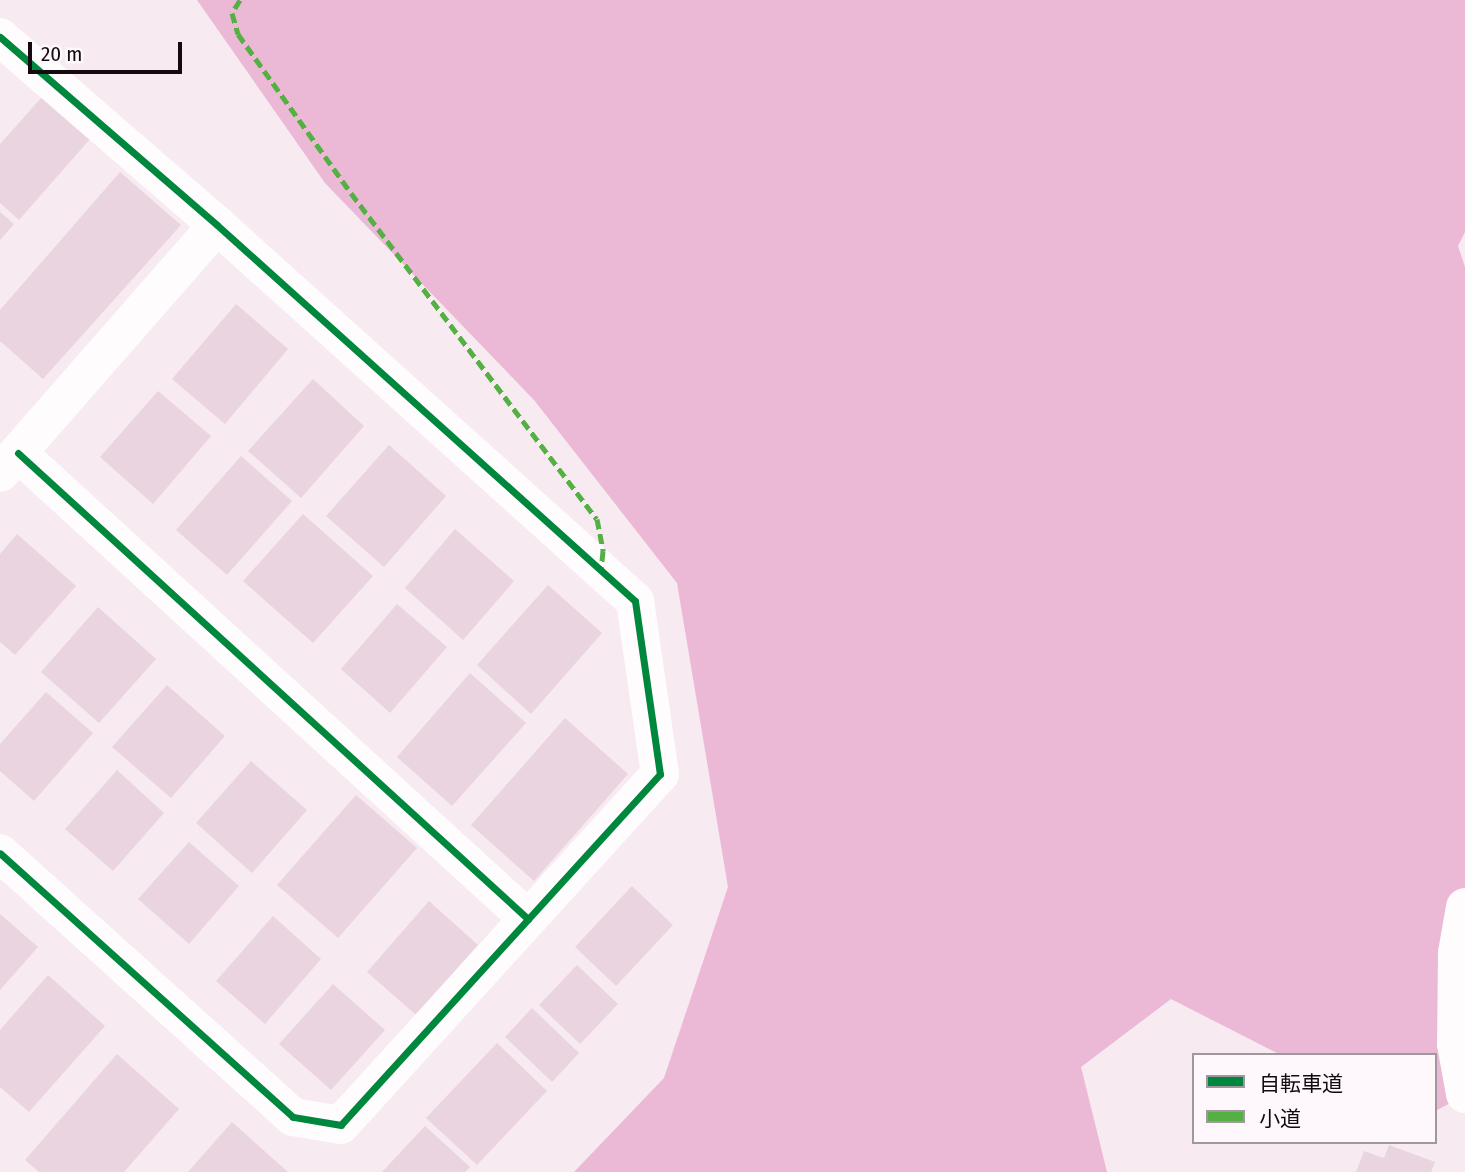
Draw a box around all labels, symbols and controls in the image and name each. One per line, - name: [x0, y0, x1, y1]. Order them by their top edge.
- scale bar: [32, 28, 186, 72]
- text: 20 m: [41, 41, 82, 67]
- legend: [1192, 1053, 1437, 1144]
- text: 自転車道: [1259, 1071, 1343, 1097]
- text: 小道: [1259, 1106, 1301, 1132]

